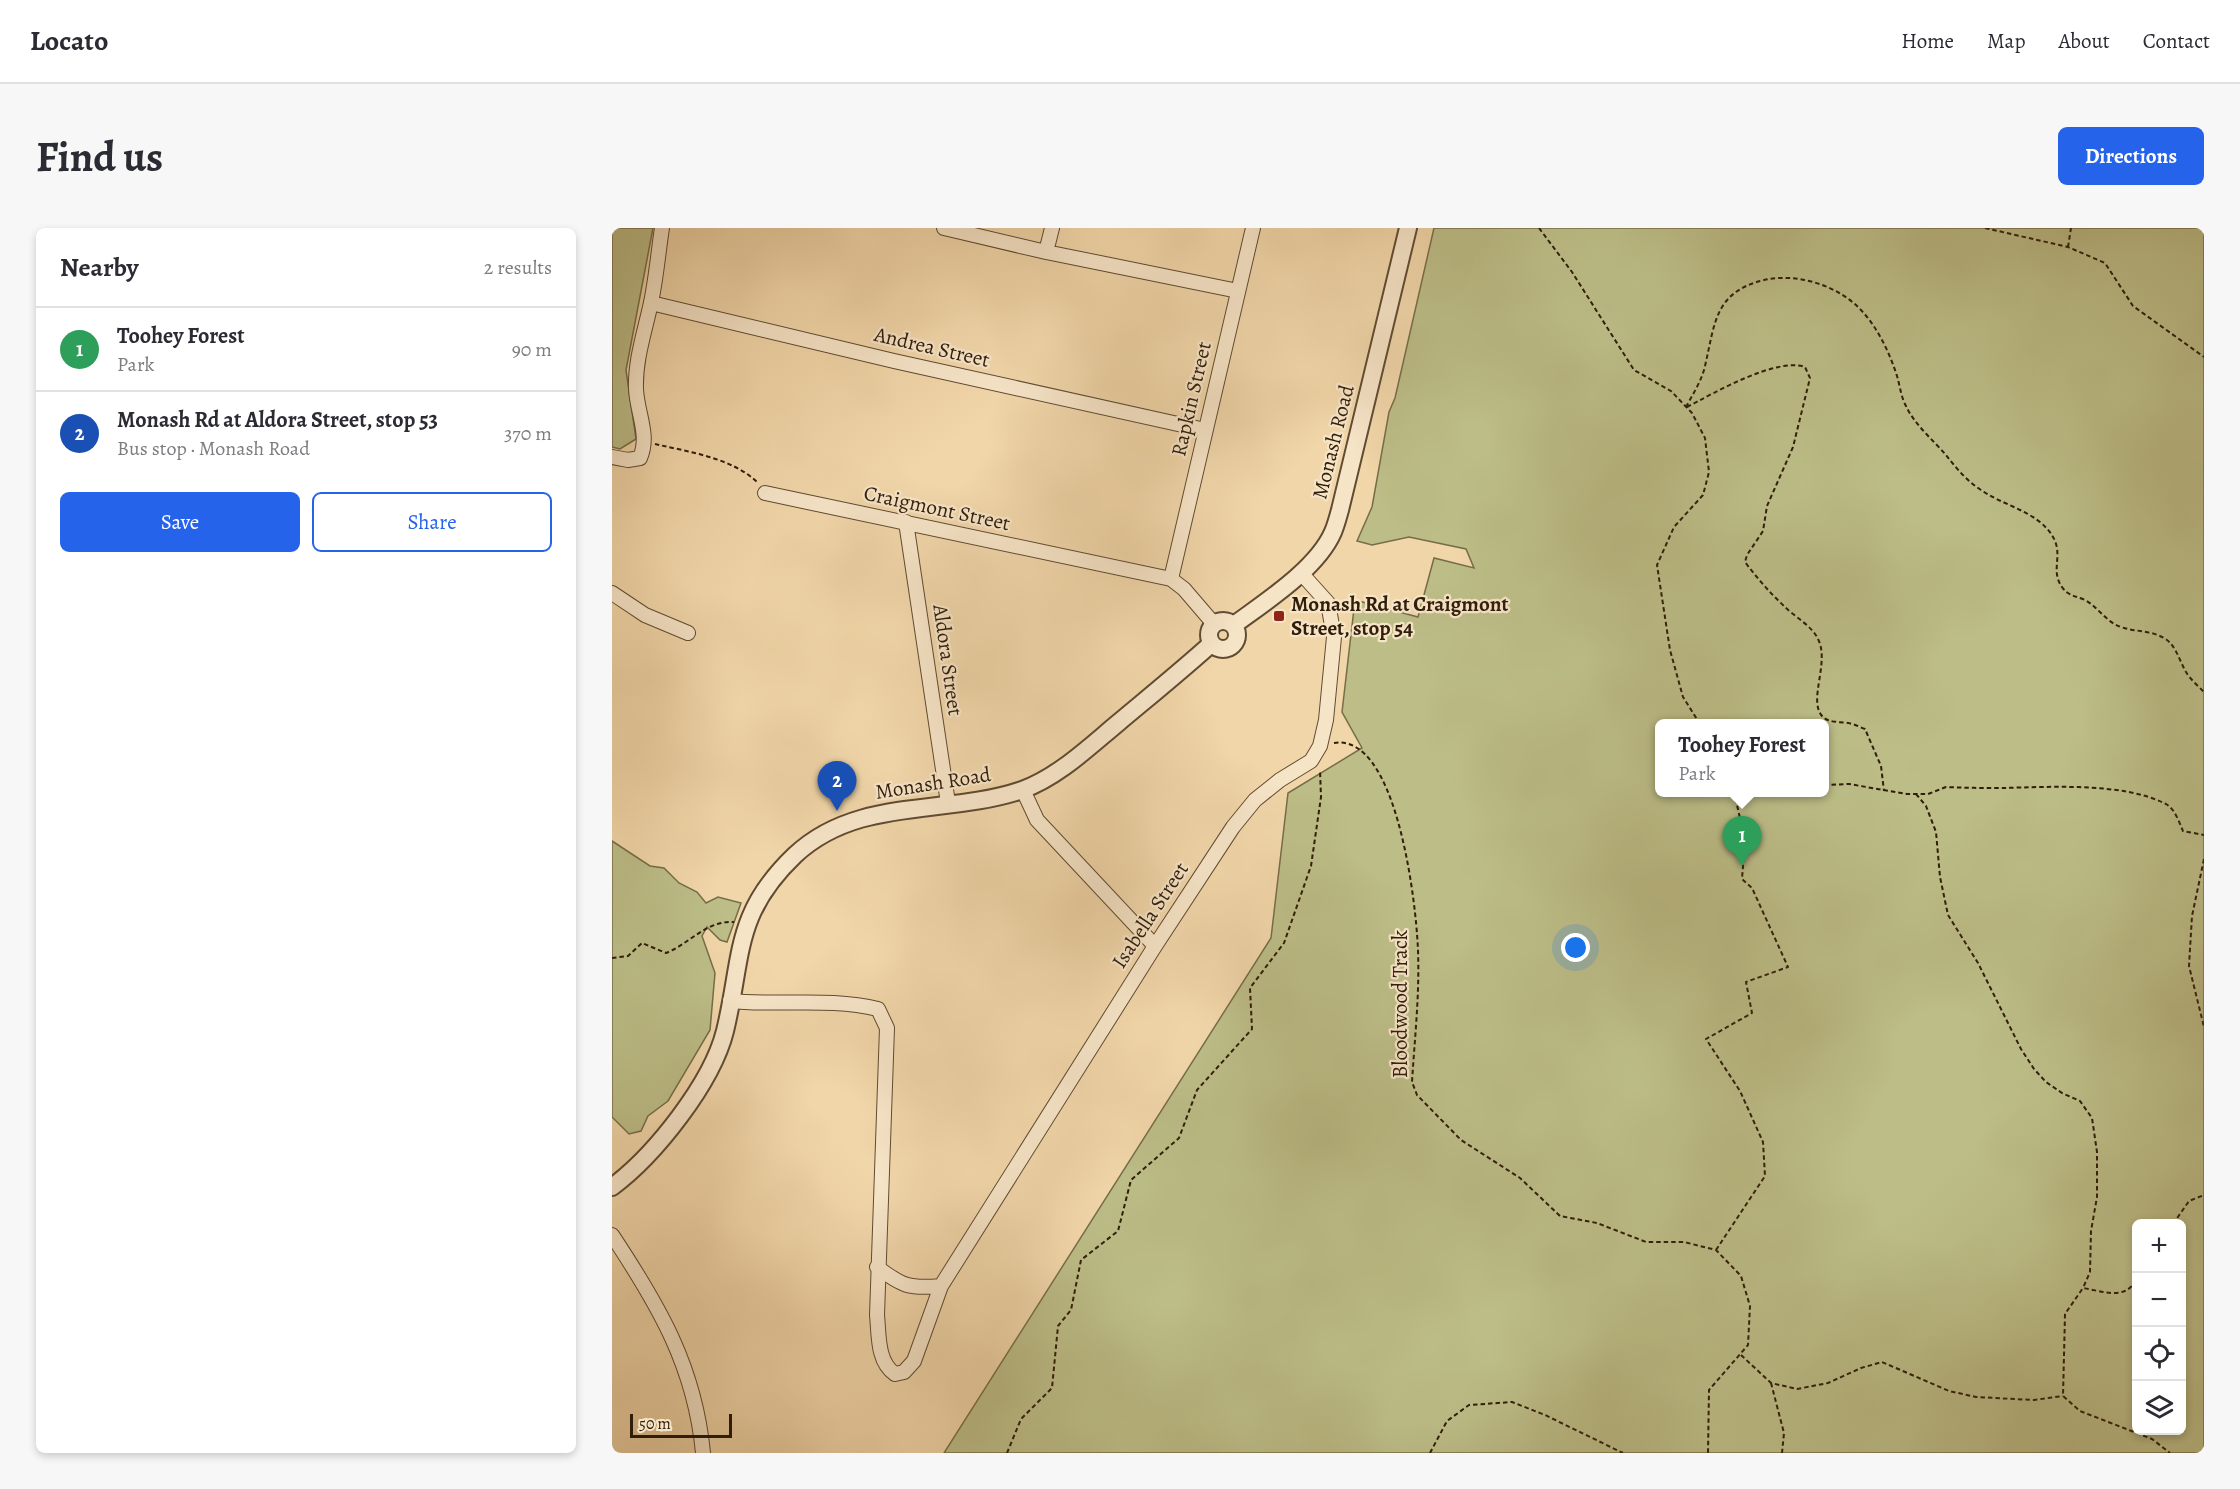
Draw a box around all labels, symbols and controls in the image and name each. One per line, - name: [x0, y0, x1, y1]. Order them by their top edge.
- text: Locato: [30, 22, 108, 60]
- text: Home: [1901, 27, 1954, 55]
- text: Map: [1987, 27, 2025, 55]
- text: About: [2058, 27, 2110, 55]
- text: Contact: [2143, 27, 2210, 55]
- button: Directions: [2058, 127, 2204, 185]
- text: Find us: [36, 128, 163, 185]
- text: Nearby: [60, 250, 139, 285]
- text: 2 results: [484, 254, 552, 281]
- street label: Andrea Street: [871, 320, 992, 374]
- text: Toohey Forest: [117, 321, 245, 351]
- text: 1: [76, 336, 83, 363]
- text: 90 m: [512, 336, 552, 363]
- street label: Rapkin Street: [1164, 339, 1218, 459]
- text: Park: [117, 351, 155, 378]
- street label: Monash Road: [1305, 381, 1361, 502]
- text: Monash Rd at Aldora Street, stop 53: [117, 405, 438, 435]
- text: 2: [75, 420, 84, 447]
- text: 370 m: [504, 420, 552, 447]
- text: Bus stop · Monash Road: [117, 435, 310, 462]
- street label: Craigmont Street: [861, 479, 1013, 537]
- button: Save: [60, 492, 300, 552]
- button: Share: [312, 492, 552, 552]
- place label: Monash Rd at Craigmont Street, stop 54: [1291, 590, 1509, 642]
- street label: Aldora Street: [926, 602, 970, 718]
- marker: Monash Rd at Craigmont Street, stop 54: [1272, 609, 1286, 623]
- popup: [1655, 719, 1829, 797]
- text: Toohey Forest: [1678, 730, 1806, 760]
- street label: Monash Road: [873, 760, 994, 806]
- text: Park: [1678, 760, 1716, 787]
- pin: 2: [818, 762, 856, 811]
- pin: 1: [1722, 816, 1762, 866]
- street label: Isabella Street: [1105, 856, 1195, 973]
- street label: Bloodwood Track: [1386, 929, 1414, 1078]
- your location: [1561, 933, 1590, 962]
- map controls: [2132, 1219, 2186, 1435]
- button: +: [2132, 1219, 2186, 1273]
- button: −: [2132, 1273, 2186, 1327]
- button: locate: [2132, 1327, 2186, 1381]
- button: layers: [2132, 1381, 2186, 1435]
- scale bar: [630, 1411, 732, 1438]
- text: 50 m: [639, 1413, 671, 1435]

